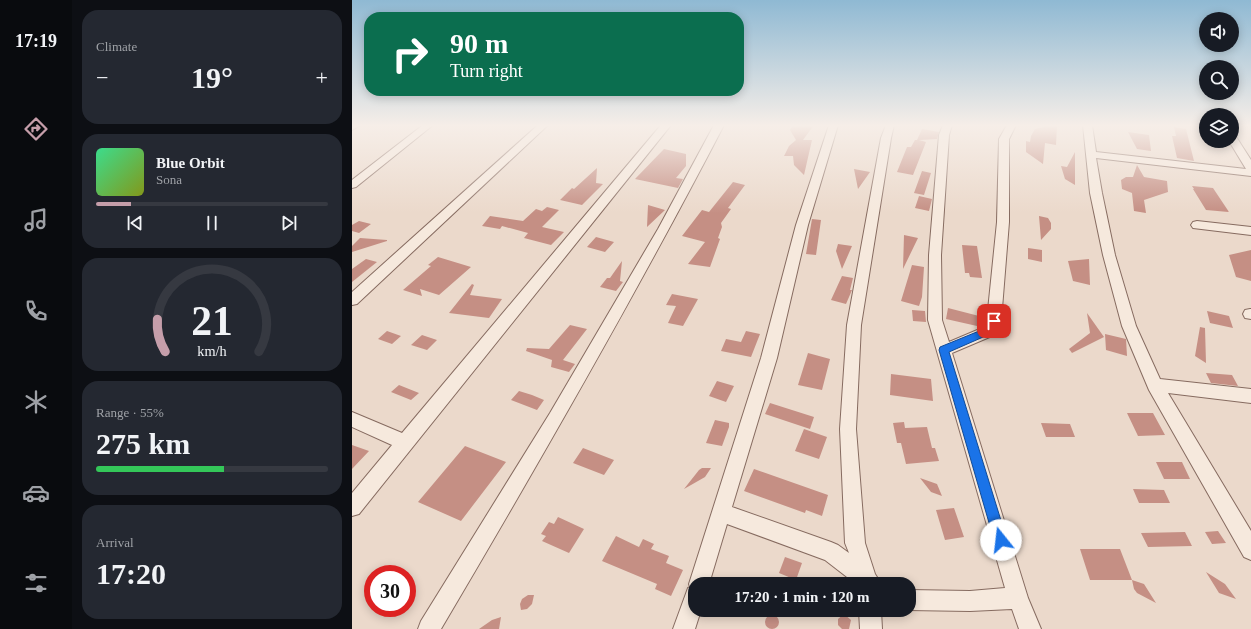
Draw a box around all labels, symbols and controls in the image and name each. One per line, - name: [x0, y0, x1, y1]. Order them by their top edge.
- map controls: [1199, 12, 1239, 148]
- button: sound: [1199, 12, 1239, 52]
- icon: right: [384, 28, 436, 80]
- text: 90 m: [450, 28, 508, 59]
- text: 17:19: [15, 31, 57, 51]
- text: Climate: [96, 39, 137, 54]
- button: search: [1199, 60, 1239, 100]
- text: 19°: [191, 61, 233, 94]
- text: Turn right: [450, 61, 523, 81]
- text: −: [96, 65, 108, 90]
- text: +: [316, 65, 328, 90]
- button: layers: [1199, 108, 1239, 148]
- icon: directions: [22, 115, 50, 143]
- text: Blue Orbit: [156, 155, 225, 171]
- text: Sona: [156, 172, 182, 187]
- icon: music: [22, 206, 50, 234]
- icon: previous: [124, 212, 146, 234]
- icon: pause: [201, 212, 223, 234]
- icon: next: [278, 212, 300, 234]
- icon: phone: [22, 297, 50, 325]
- text: 21: [191, 298, 233, 344]
- pin: [977, 304, 1011, 338]
- icon: arrive: [983, 310, 1005, 332]
- text: km/h: [197, 343, 227, 359]
- icon: climate: [22, 388, 50, 416]
- text: Range · 55%: [96, 405, 164, 420]
- text: 275 km: [96, 427, 190, 460]
- icon: car: [22, 479, 50, 507]
- position arrow: [980, 519, 1022, 561]
- text: Arrival: [96, 535, 134, 550]
- text: 17:20: [96, 557, 166, 590]
- speed limit sign: 30: [364, 565, 416, 617]
- icon: filters: [22, 569, 50, 597]
- text: 17:20 · 1 min · 120 m: [735, 589, 870, 605]

